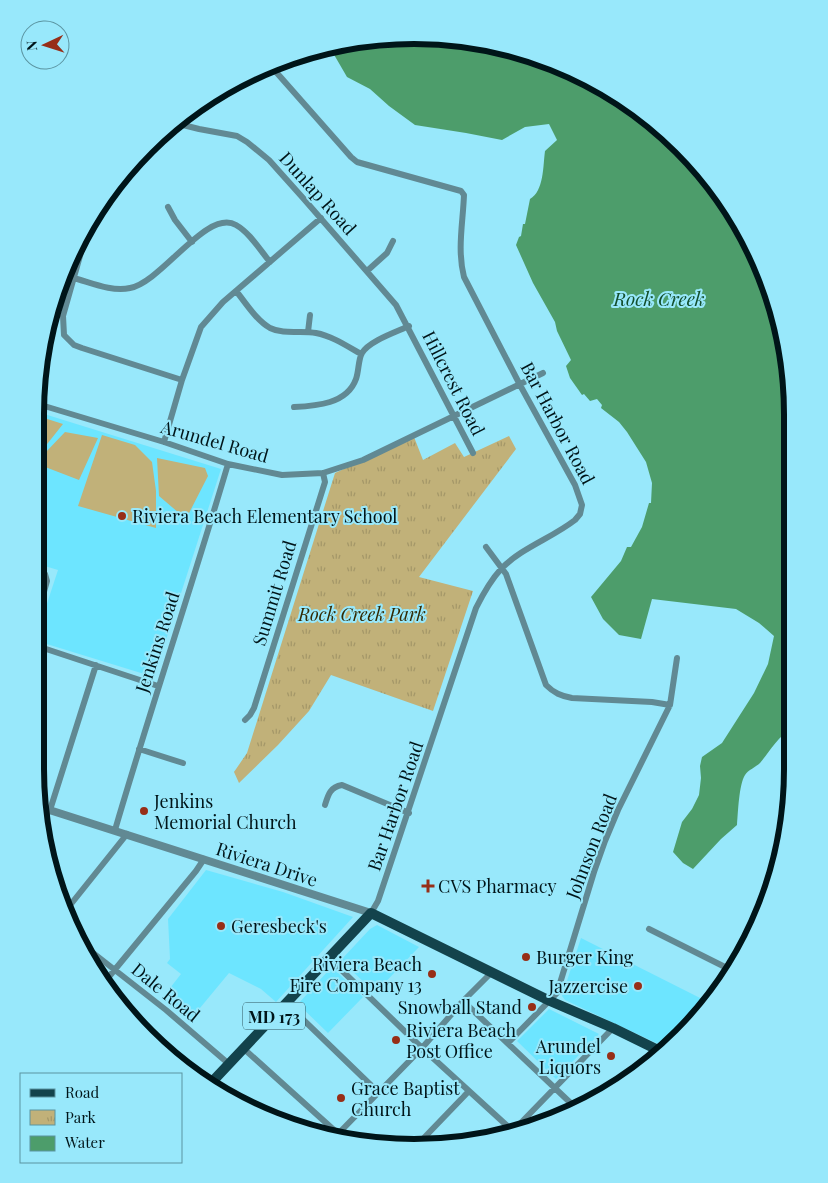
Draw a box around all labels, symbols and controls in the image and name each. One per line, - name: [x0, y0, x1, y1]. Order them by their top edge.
- north arrow: [20, 20, 70, 70]
- text: N: [22, 40, 41, 52]
- street label: Dunlap Road: [274, 146, 362, 240]
- water label: Rock Creek: [612, 285, 705, 311]
- street label: Hillcrest Road: [417, 327, 491, 440]
- street label: Bar Harbor Road: [516, 358, 601, 489]
- street label: Arundel Road: [158, 414, 272, 468]
- place label: Riviera Beach Elementary School: [132, 504, 398, 528]
- marker: Riviera Beach Elementary School: [116, 510, 128, 522]
- street label: Summit Road: [247, 537, 302, 649]
- street label: Jenkins Road: [129, 588, 185, 696]
- park label: Rock Creek Park: [297, 602, 426, 626]
- street label: Bar Harbor Road: [362, 738, 429, 874]
- place label: Jenkins Memorial Church: [153, 789, 297, 834]
- street label: Johnson Road: [560, 790, 622, 903]
- marker: Jenkins Memorial Church: [138, 805, 150, 817]
- street label: Riviera Drive: [213, 836, 321, 892]
- place label: CVS Pharmacy: [438, 874, 557, 898]
- marker: CVS Pharmacy: [422, 880, 434, 892]
- place label: Geresbeck's: [231, 914, 327, 938]
- marker: Geresbeck's: [215, 920, 227, 932]
- place label: Burger King: [536, 945, 634, 969]
- marker: Burger King: [520, 951, 532, 963]
- place label: Riviera Beach Fire Company 13: [289, 952, 422, 997]
- street label: Dale Road: [127, 957, 206, 1027]
- marker: Riviera Beach Fire Company 13: [426, 968, 438, 980]
- place label: Jazzercise: [547, 974, 628, 998]
- marker: Jazzercise: [632, 980, 644, 992]
- place label: Snowball Stand: [398, 995, 523, 1019]
- marker: Snowball Stand: [526, 1001, 538, 1013]
- road number: MD 173: [243, 1002, 305, 1030]
- place label: Riviera Beach Post Office: [406, 1018, 516, 1063]
- marker: Riviera Beach Post Office: [390, 1034, 402, 1046]
- place label: Arundel Liquors: [535, 1034, 601, 1079]
- marker: Arundel Liquors: [605, 1050, 617, 1062]
- legend: [20, 1073, 182, 1163]
- place label: Grace Baptist Church: [351, 1076, 460, 1121]
- text: Road: [65, 1082, 99, 1102]
- marker: Grace Baptist Church: [335, 1092, 347, 1104]
- text: Park: [65, 1107, 97, 1127]
- text: Water: [64, 1132, 105, 1152]

